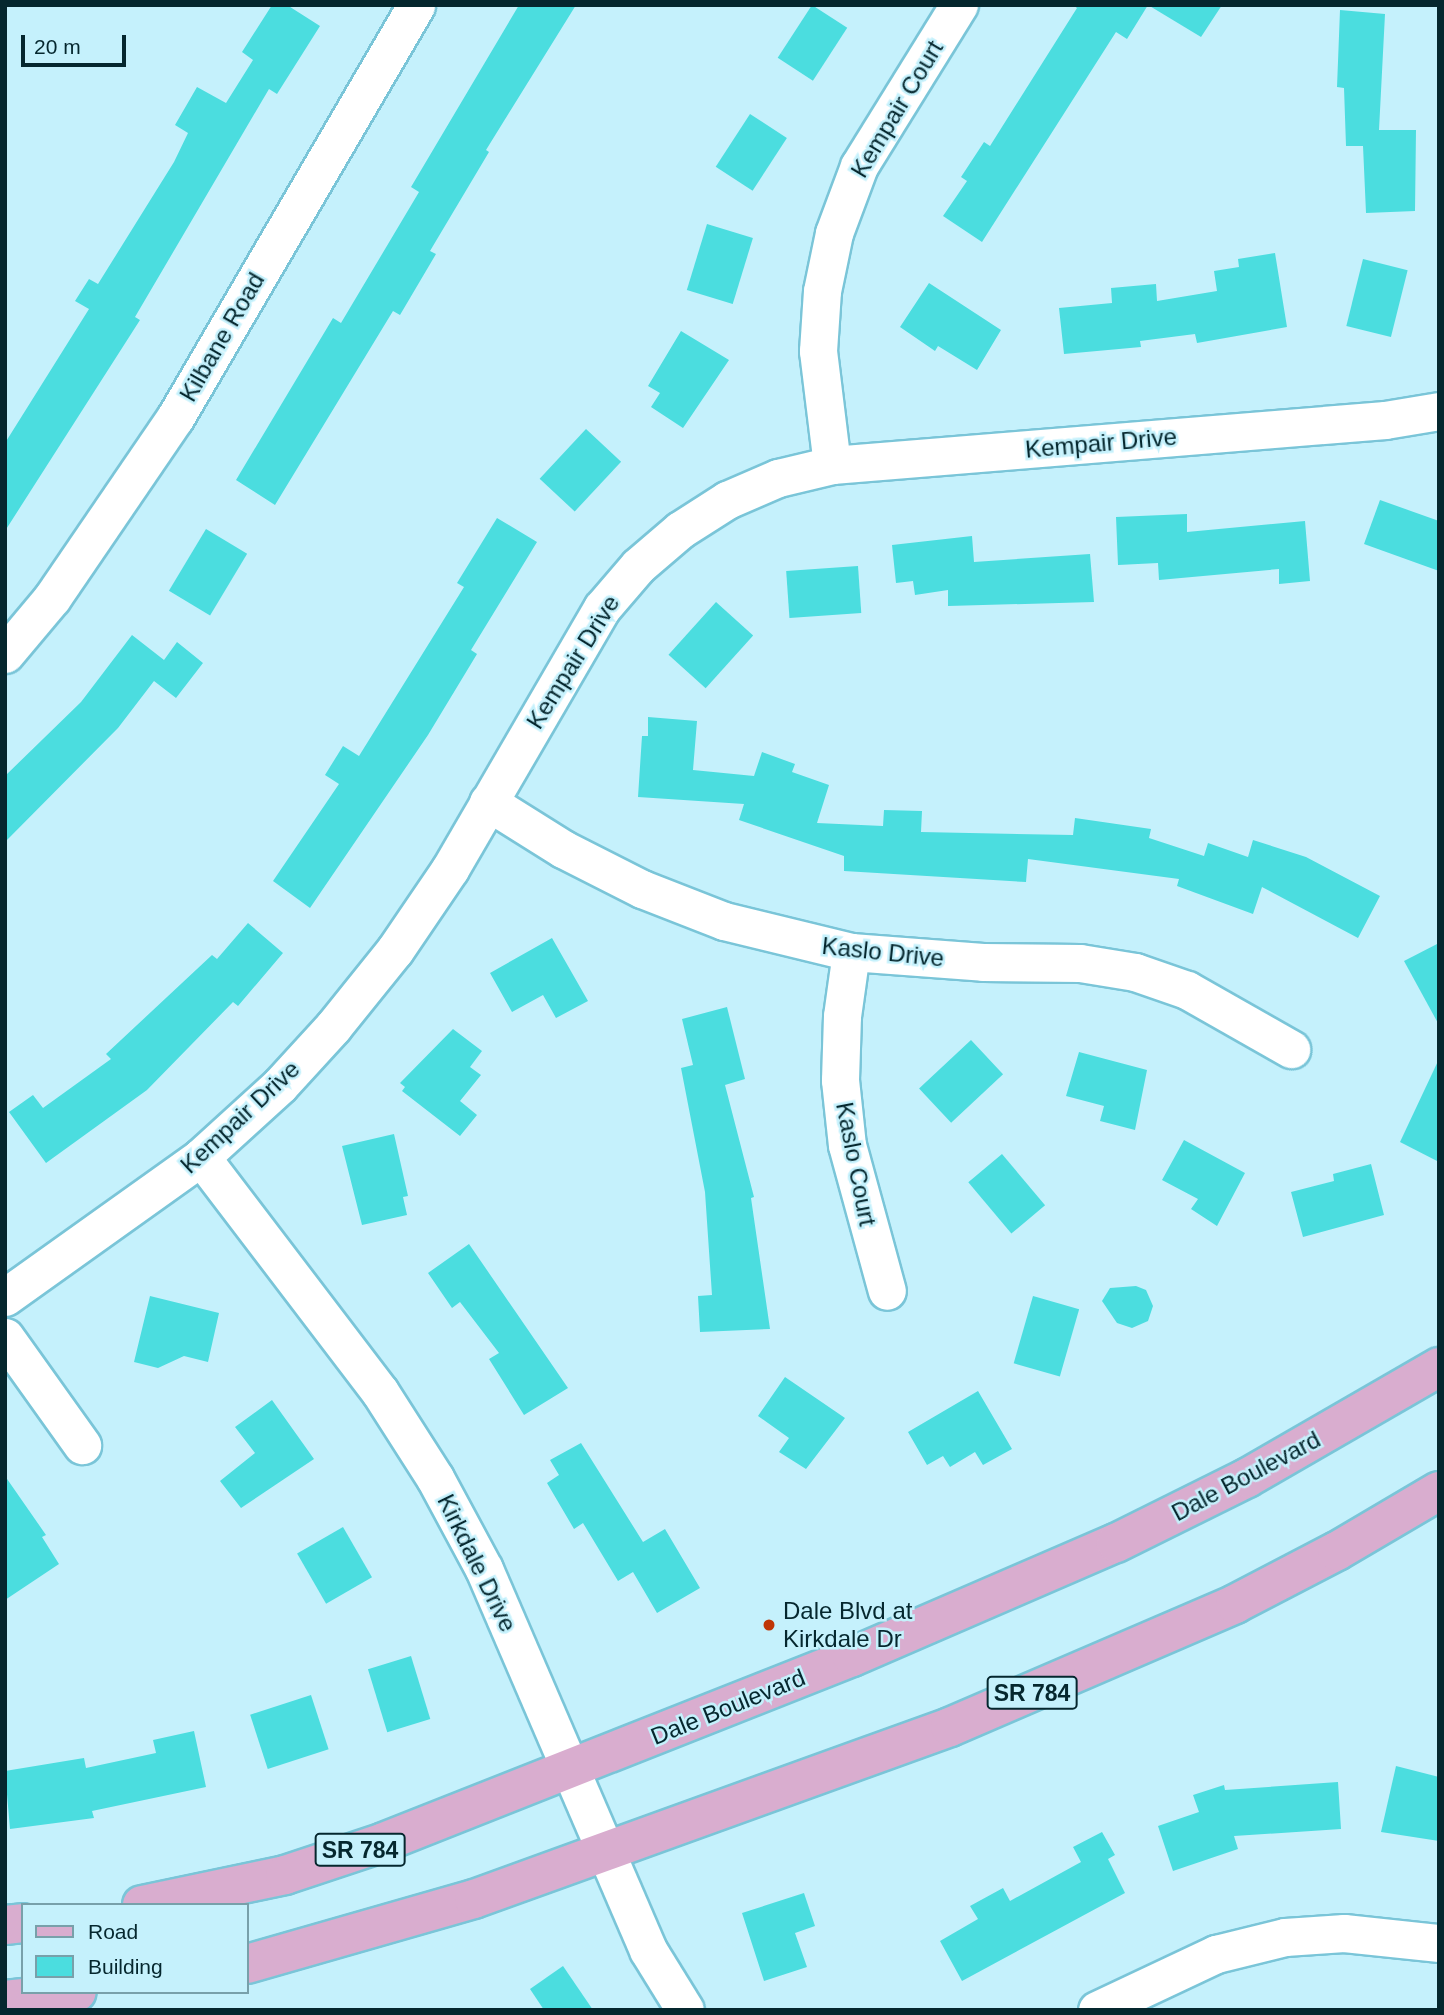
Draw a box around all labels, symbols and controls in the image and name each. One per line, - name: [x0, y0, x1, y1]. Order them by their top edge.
- scale bar: [24, 21, 130, 65]
- text: 20 m: [34, 35, 81, 58]
- street label: Kempair Court: [845, 35, 949, 183]
- street label: Kilbane Road: [174, 267, 270, 407]
- street label: Kempair Drive: [1024, 422, 1178, 464]
- street label: Kempair Drive: [521, 590, 625, 734]
- street label: Kaslo Drive: [820, 931, 946, 973]
- street label: Kempair Drive: [175, 1055, 305, 1179]
- street label: Kaslo Court: [830, 1100, 882, 1228]
- street label: Dale Boulevard: [1167, 1425, 1325, 1527]
- street label: Kirkdale Drive: [431, 1490, 523, 1636]
- place label: Dale Blvd at Kirkdale Dr: [783, 1597, 912, 1653]
- marker: Dale Blvd at Kirkdale Dr: [761, 1617, 777, 1633]
- street label: Dale Boulevard: [647, 1663, 809, 1751]
- road number: SR 784: [986, 1674, 1078, 1712]
- road number: SR 784: [314, 1830, 406, 1870]
- legend: [21, 1903, 248, 1994]
- text: Road: [88, 1920, 138, 1943]
- text: Building: [88, 1955, 163, 1978]

